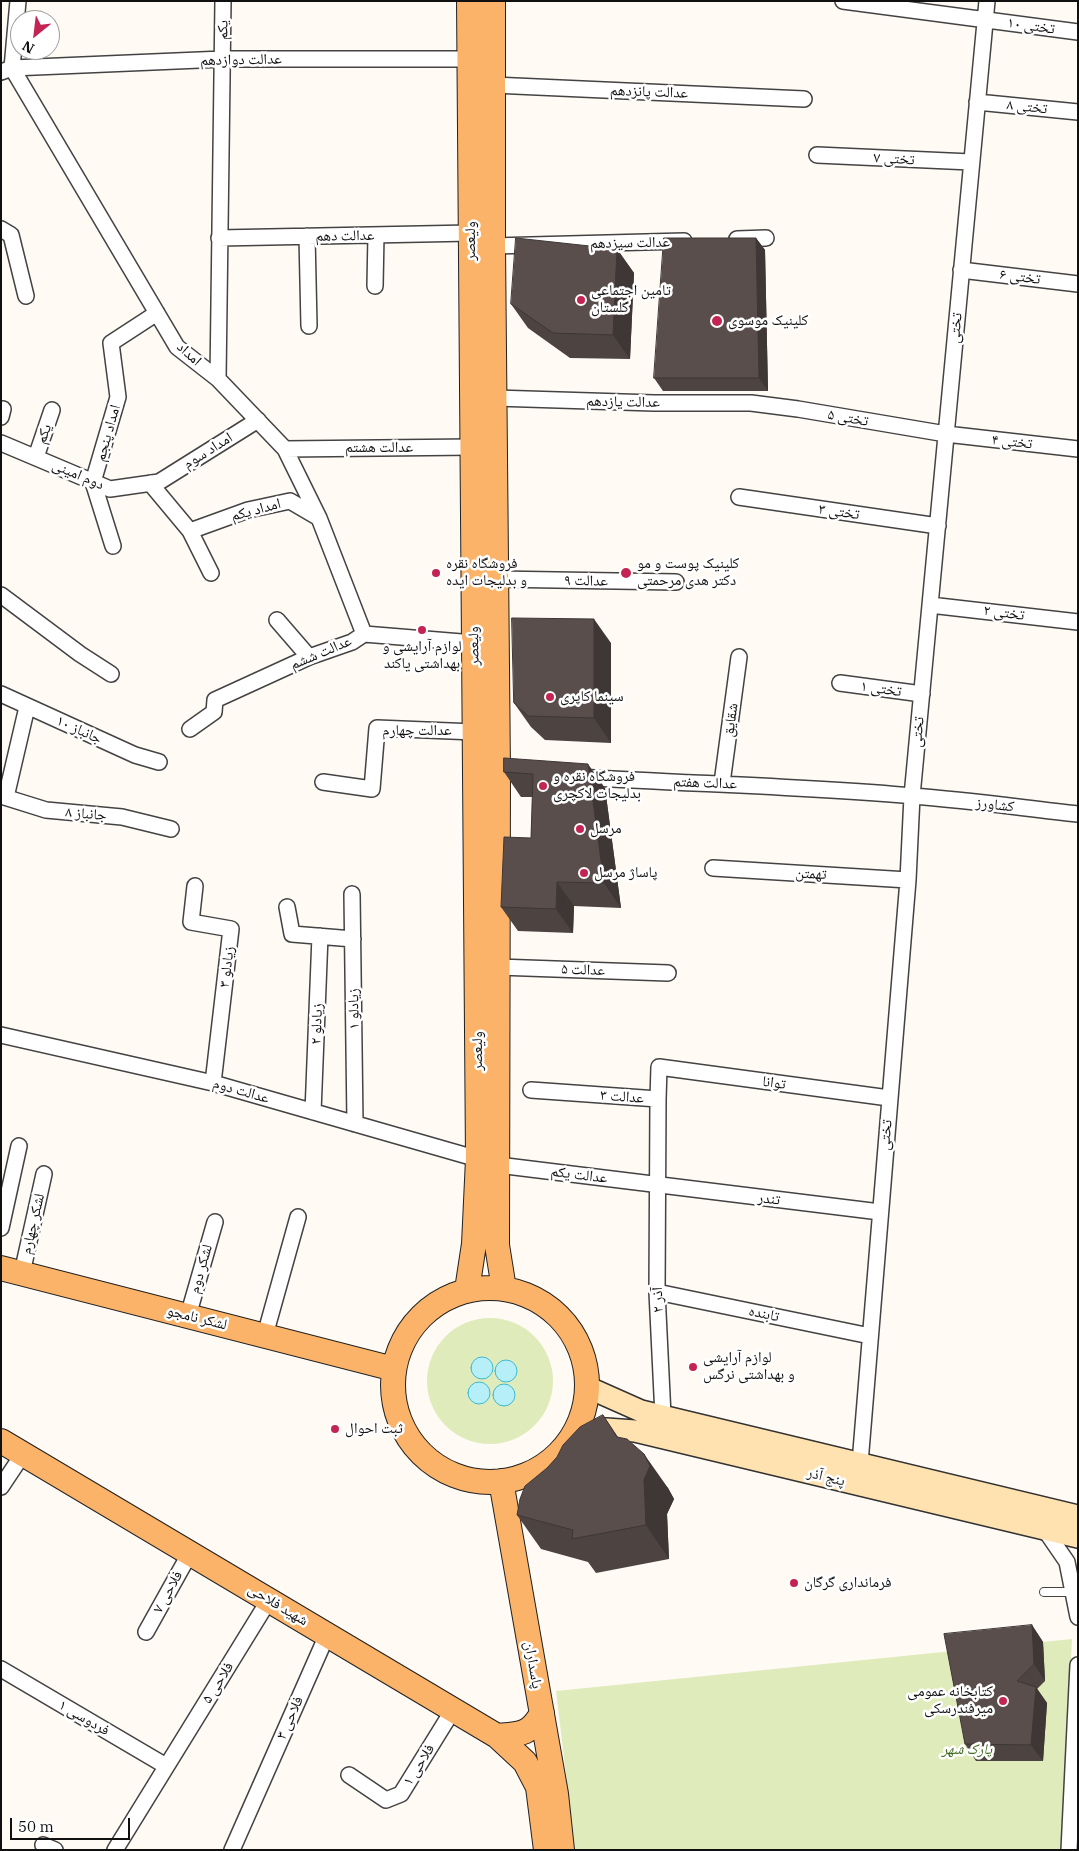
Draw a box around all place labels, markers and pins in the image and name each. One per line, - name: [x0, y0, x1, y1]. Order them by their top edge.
- place label: تامین اجتماعی گلستان: [591, 282, 671, 317]
- marker: تامین اجتماعی گلستان: [575, 294, 587, 306]
- place label: کلینیک موسوی: [728, 312, 808, 330]
- marker: کلینیک موسوی: [710, 314, 724, 328]
- place label: فروشگاه نقره و بدلیجات ایده: [446, 555, 527, 590]
- place label: کلینیک پوست و مو دکتر هدی مرحمتی: [637, 555, 739, 590]
- marker: کلینیک پوست و مو دکتر هدی مرحمتی: [619, 566, 633, 580]
- marker: فروشگاه نقره و بدلیجات ایده: [430, 567, 442, 579]
- marker: لوازم آرایشی و بهداشتی یاکند: [416, 624, 428, 636]
- place label: لوازم آرایشی و بهداشتی یاکند: [382, 638, 462, 673]
- place label: سینما کاپری: [560, 688, 624, 706]
- marker: سینما کاپری: [544, 691, 556, 703]
- place label: فروشگاه نقره و بدلیجات لاکچری: [553, 768, 641, 803]
- marker: فروشگاه نقره و بدلیجات لاکچری: [537, 780, 549, 792]
- place label: مرسل: [590, 820, 622, 838]
- marker: مرسل: [574, 823, 586, 835]
- place label: پاساژ مرسل: [594, 864, 658, 882]
- marker: پاساژ مرسل: [578, 867, 590, 879]
- place label: لوازم آرایشی و بهداشتی نرگس: [703, 1349, 795, 1384]
- marker: لوازم آرایشی و بهداشتی نرگس: [687, 1361, 699, 1373]
- place label: ثبت احوال: [345, 1420, 403, 1438]
- marker: ثبت احوال: [329, 1423, 341, 1435]
- place label: فرمانداری گرگان: [804, 1574, 891, 1592]
- marker: فرمانداری گرگان: [788, 1577, 800, 1589]
- place label: کتابخانه عمومی میرفندرسکی: [907, 1683, 993, 1718]
- marker: کتابخانه عمومی میرفندرسکی: [997, 1695, 1009, 1707]

